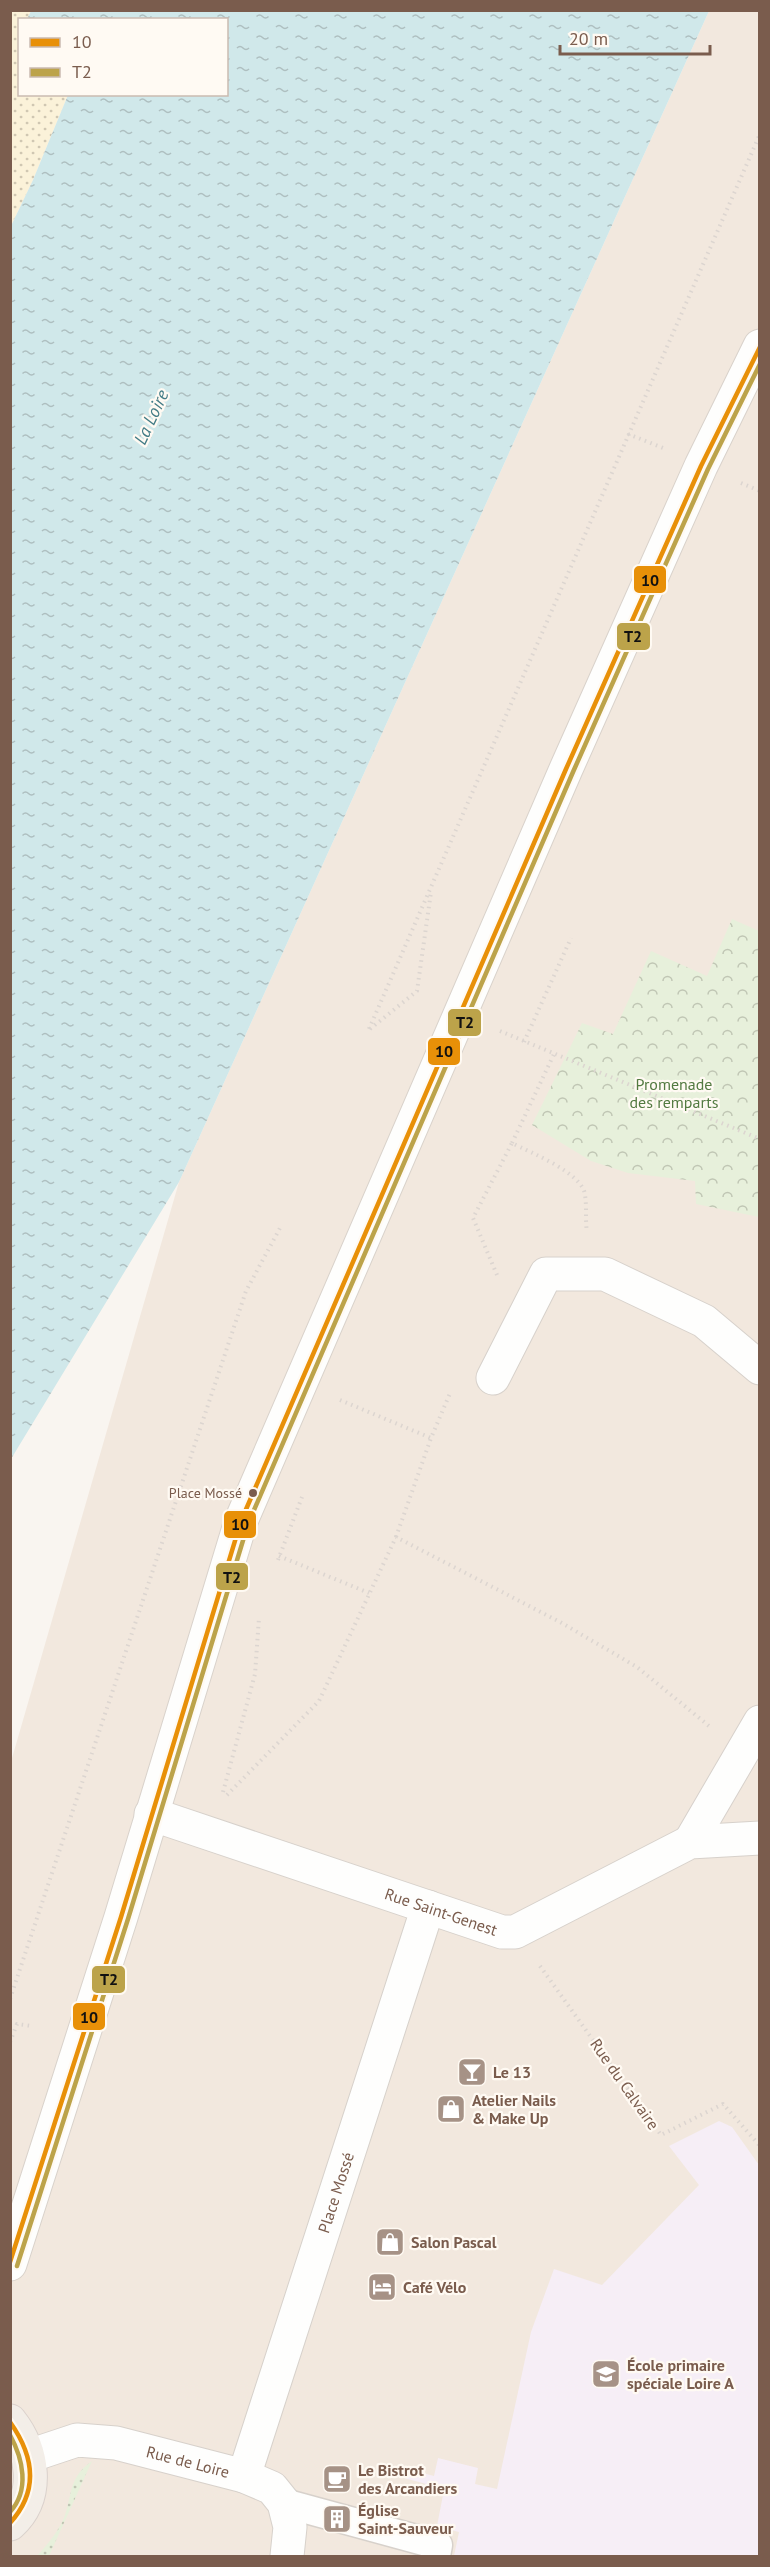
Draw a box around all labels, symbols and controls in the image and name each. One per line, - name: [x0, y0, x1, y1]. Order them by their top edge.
- legend: [18, 18, 228, 96]
- scale bar: [560, 18, 710, 56]
- text: 20 m: [569, 27, 608, 50]
- text: 10: [72, 30, 92, 53]
- text: T2: [72, 60, 92, 83]
- water label: La Loire: [128, 385, 174, 448]
- line badge: 10: [633, 565, 667, 594]
- text: 10: [641, 570, 659, 590]
- line badge: T2: [616, 622, 651, 651]
- text: T2: [624, 626, 642, 646]
- line badge: T2: [447, 1008, 482, 1037]
- text: T2: [456, 1012, 474, 1032]
- line badge: 10: [427, 1037, 461, 1066]
- text: 10: [435, 1041, 453, 1061]
- park label: Promenade des remparts: [630, 1074, 719, 1112]
- place label: Place Mossé: [169, 1484, 242, 1502]
- marker: Place Mossé: [247, 1487, 259, 1499]
- line badge: 10: [223, 1510, 257, 1539]
- text: 10: [231, 1514, 249, 1534]
- line badge: T2: [215, 1562, 249, 1591]
- text: T2: [223, 1567, 241, 1587]
- street label: Rue Saint-Genest: [382, 1883, 501, 1940]
- line badge: T2: [91, 1965, 126, 1994]
- text: T2: [100, 1969, 118, 1989]
- line badge: 10: [72, 2002, 106, 2031]
- text: 10: [80, 2007, 98, 2027]
- street label: Rue du Calvaire: [586, 2034, 664, 2134]
- bar icon: Le 13: [456, 2056, 488, 2088]
- place label: Le 13: [493, 2062, 531, 2082]
- place label: Atelier Nails & Make Up: [472, 2090, 556, 2128]
- shop icon: Atelier Nails & Make Up: [435, 2093, 467, 2125]
- street label: Place Mossé: [313, 2150, 358, 2235]
- shop icon: Salon Pascal: [374, 2226, 406, 2258]
- place label: Salon Pascal: [411, 2232, 497, 2252]
- hotel icon: Café Vélo: [366, 2271, 398, 2303]
- place label: Café Vélo: [403, 2277, 467, 2297]
- place label: École primaire spéciale Loire A: [627, 2355, 734, 2393]
- school or university icon: École primaire spéciale Loire A: [590, 2358, 622, 2390]
- street label: Rue de Loire: [144, 2441, 232, 2482]
- place label: Le Bistrot des Arcandiers: [358, 2460, 457, 2498]
- cafe icon: Le Bistrot des Arcandiers: [321, 2463, 353, 2495]
- place label: Église Saint-Sauveur: [358, 2500, 454, 2538]
- building icon: Église Saint-Sauveur: [321, 2503, 353, 2535]

